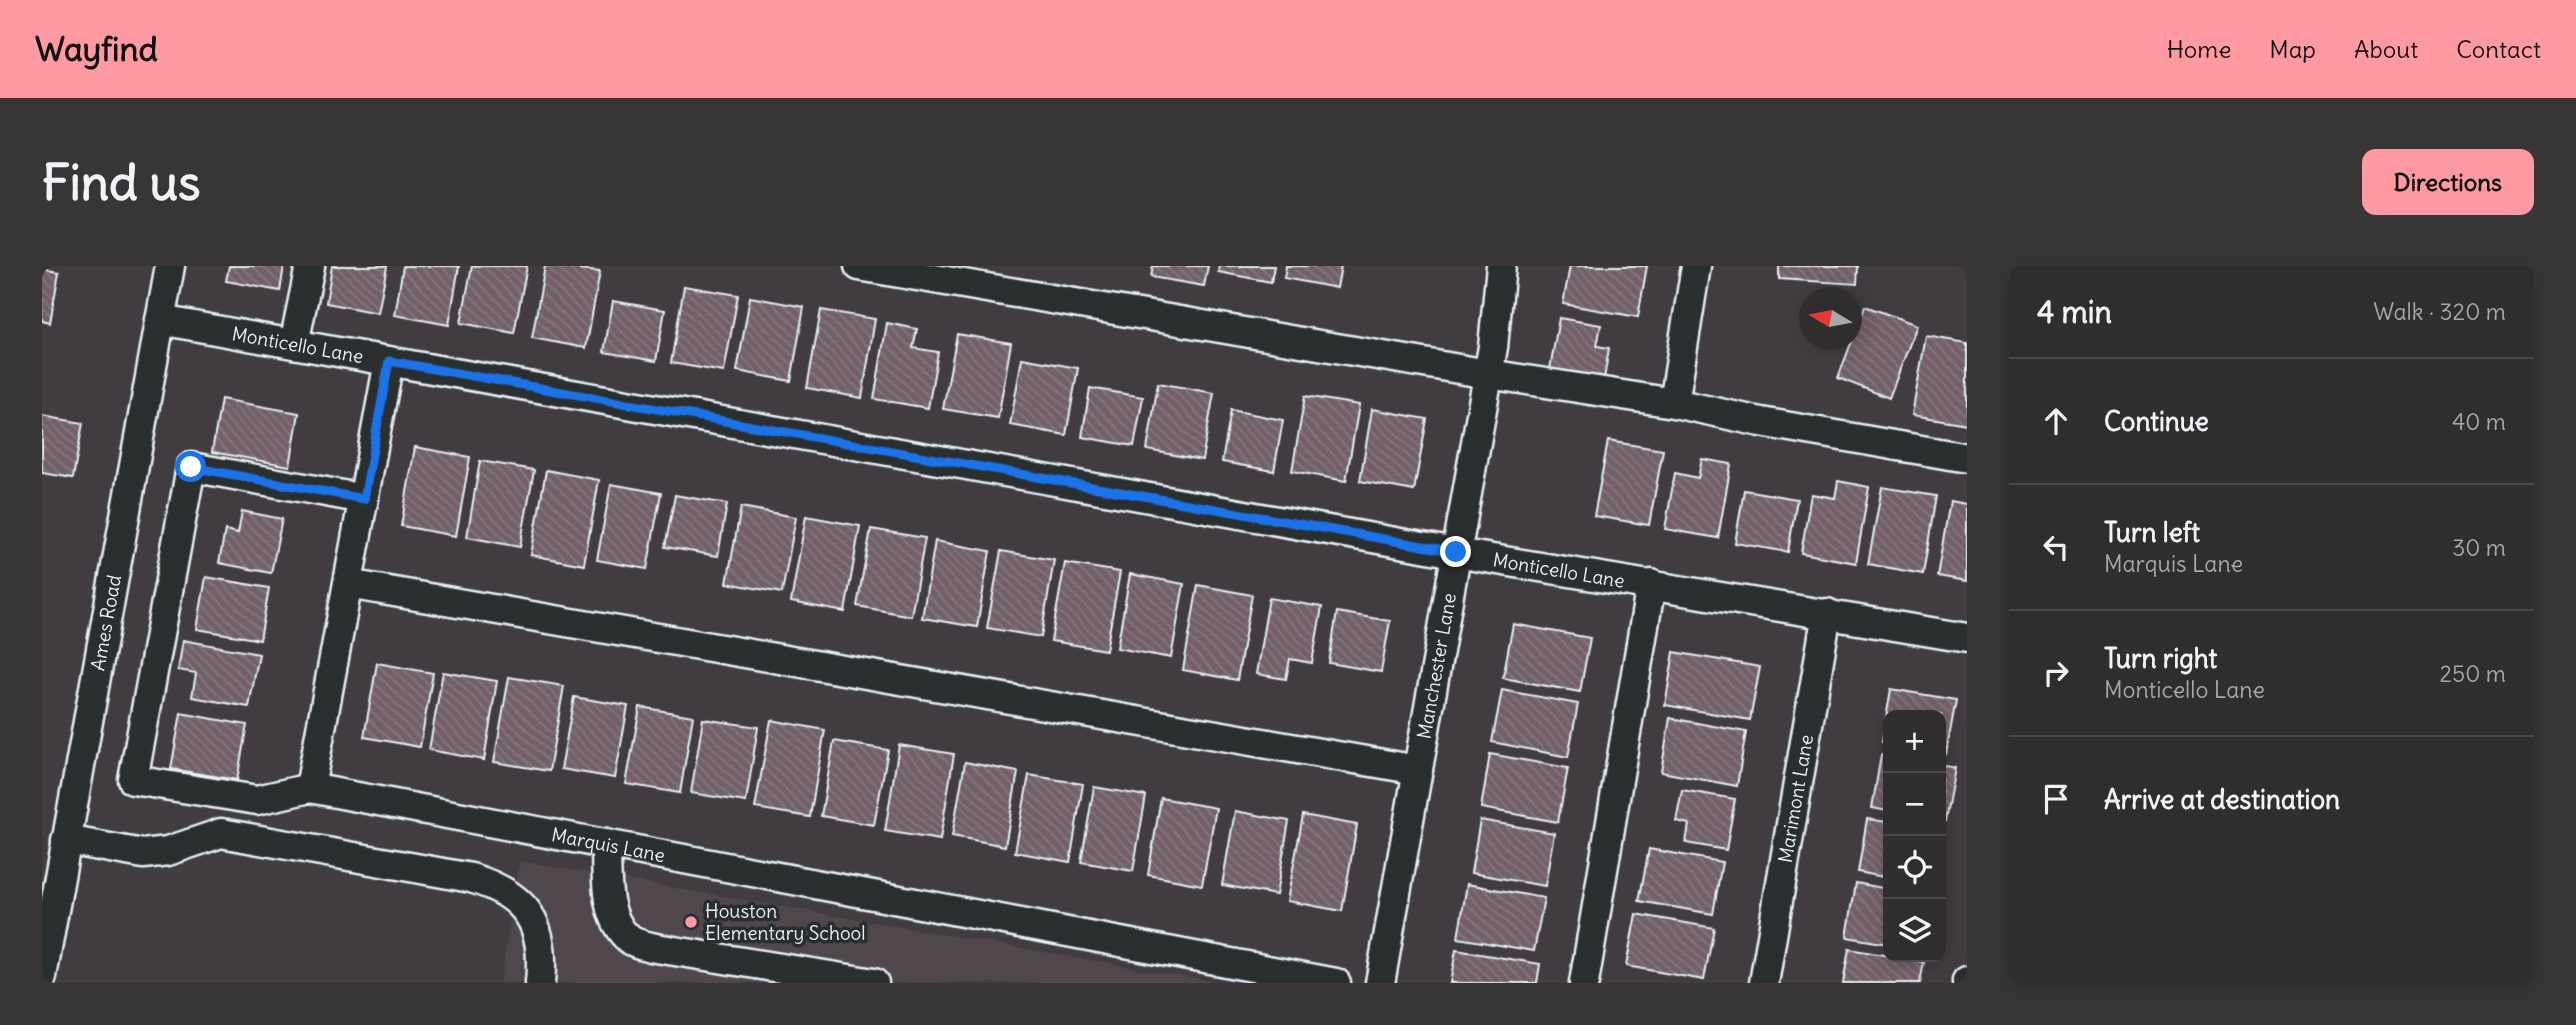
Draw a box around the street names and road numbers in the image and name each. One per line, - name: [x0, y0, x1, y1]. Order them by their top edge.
- street label: Monticello Lane: [230, 321, 365, 368]
- street label: Monticello Lane: [1491, 547, 1626, 593]
- street label: Ames Road: [85, 573, 126, 673]
- street label: Manchester Lane: [1412, 591, 1461, 741]
- street label: Marimont Lane: [1773, 733, 1818, 865]
- street label: Marquis Lane: [550, 822, 667, 867]

